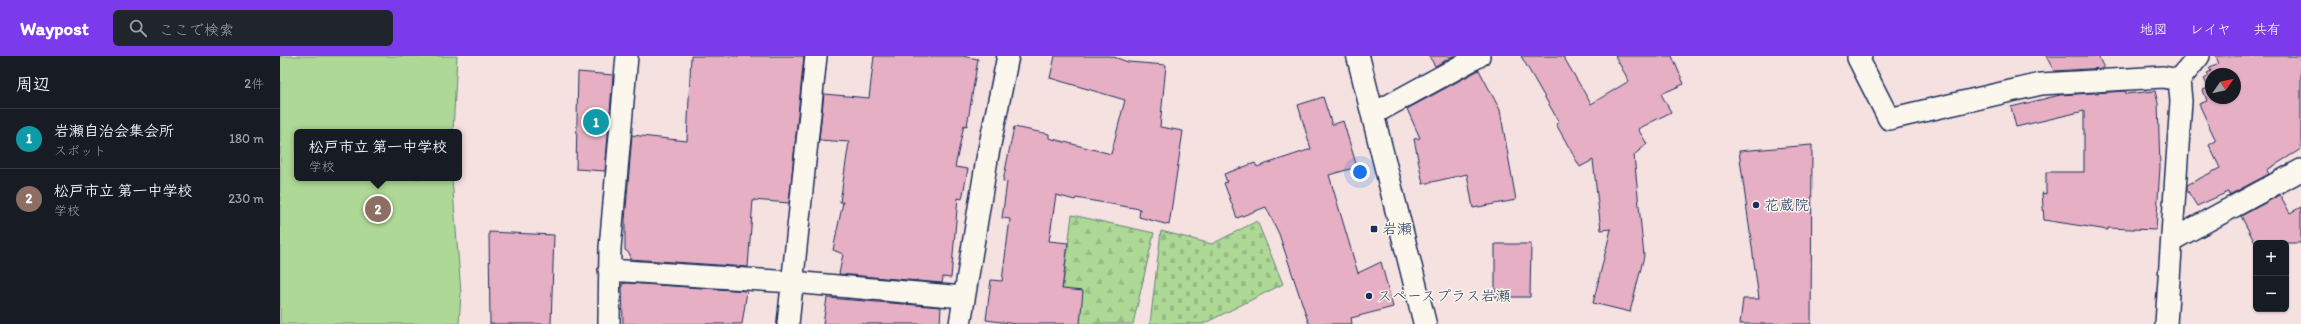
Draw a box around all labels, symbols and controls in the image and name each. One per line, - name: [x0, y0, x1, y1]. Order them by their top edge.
- search box: [113, 10, 393, 46]
- text: Waypost: [20, 17, 89, 40]
- icon: search: [127, 17, 149, 39]
- text: ここで検索: [159, 21, 234, 39]
- text: 地図: [2140, 21, 2168, 38]
- text: レイヤ: [2190, 21, 2231, 38]
- text: 共有: [2253, 21, 2281, 38]
- north arrow: [2205, 68, 2241, 104]
- text: 周辺: [16, 74, 50, 94]
- text: 2件: [244, 76, 264, 91]
- pin: 1: [583, 107, 609, 137]
- text: 岩瀬自治会集会所: [54, 122, 174, 140]
- popup: [294, 129, 462, 181]
- text: 1: [26, 131, 32, 146]
- text: 180 m: [229, 131, 264, 146]
- text: 松戸市立 第一中学校: [309, 138, 447, 156]
- text: スポット: [54, 143, 106, 158]
- text: 学校: [309, 159, 335, 174]
- your location: [1350, 162, 1370, 182]
- text: 松戸市立 第一中学校: [54, 182, 192, 200]
- text: 2: [26, 191, 32, 206]
- text: 230 m: [228, 191, 264, 206]
- pin: 2: [365, 194, 391, 224]
- place label: 花蔵院: [1764, 196, 1809, 214]
- marker: 花蔵院: [1751, 200, 1761, 210]
- text: 学校: [54, 203, 80, 218]
- place label: 岩瀬: [1382, 220, 1412, 238]
- marker: 岩瀬: [1369, 224, 1379, 234]
- map controls: [2253, 240, 2289, 312]
- button: +: [2253, 240, 2289, 276]
- button: −: [2253, 276, 2289, 312]
- place label: スペースプラス岩瀬: [1377, 287, 1511, 305]
- marker: スペースプラス岩瀬: [1364, 291, 1374, 301]

